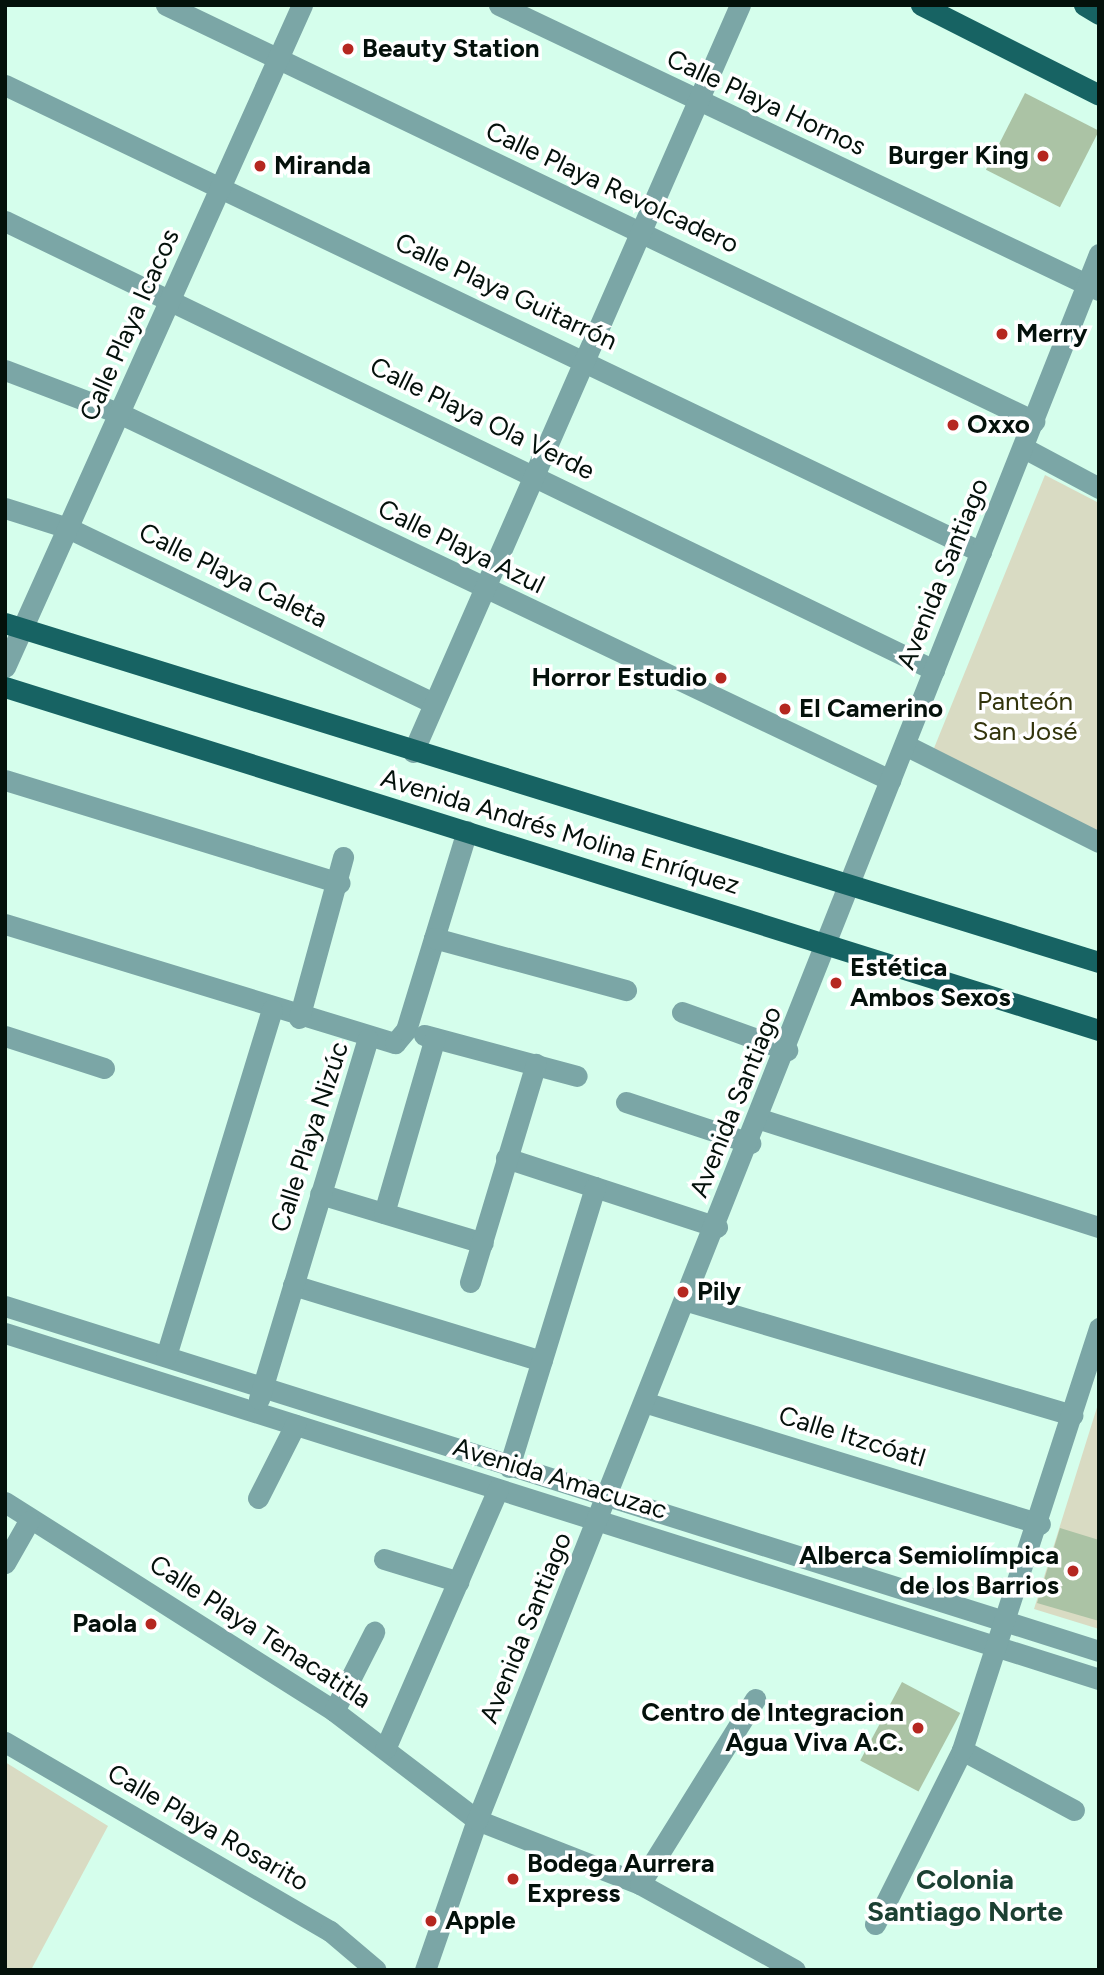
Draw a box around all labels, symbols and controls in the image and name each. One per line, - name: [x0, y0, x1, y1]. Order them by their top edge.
- place label: Beauty Station: [362, 33, 540, 65]
- marker: Beauty Station: [340, 41, 356, 57]
- street label: Calle Playa Hornos: [662, 43, 870, 163]
- street label: Calle Playa Revolcadero: [480, 116, 744, 260]
- place label: Burger King: [888, 140, 1029, 172]
- marker: Burger King: [1035, 148, 1051, 164]
- place label: Miranda: [274, 150, 371, 182]
- marker: Miranda: [252, 158, 268, 174]
- street label: Calle Playa Icacos: [74, 224, 186, 426]
- street label: Calle Playa Guitarrón: [390, 227, 622, 357]
- place label: Merry: [1016, 318, 1087, 350]
- marker: Merry: [994, 326, 1010, 342]
- street label: Calle Playa Ola Verde: [365, 351, 599, 487]
- place label: Oxxo: [967, 409, 1030, 441]
- marker: Oxxo: [945, 417, 961, 433]
- street label: Avenida Santiago: [890, 474, 996, 674]
- street label: Calle Playa Azul: [373, 493, 549, 601]
- street label: Calle Playa Caleta: [134, 517, 332, 635]
- place label: Horror Estudio: [532, 662, 707, 694]
- marker: Horror Estudio: [713, 670, 729, 686]
- park label: Panteón San José: [973, 686, 1077, 748]
- place label: El Camerino: [799, 693, 943, 725]
- marker: El Camerino: [777, 701, 793, 717]
- street label: Avenida Andrés Molina Enríquez: [377, 763, 743, 901]
- place label: Estética Ambos Sexos: [850, 952, 1011, 1014]
- marker: Estética Ambos Sexos: [828, 975, 844, 991]
- street label: Avenida Santiago: [683, 1002, 789, 1202]
- street label: Calle Playa Nizúc: [265, 1038, 355, 1236]
- place label: Pily: [697, 1276, 741, 1308]
- marker: Pily: [675, 1284, 691, 1300]
- street label: Calle Itzcóatl: [775, 1400, 929, 1474]
- street label: Avenida Amacuzac: [449, 1432, 671, 1526]
- street label: Avenida Santiago: [473, 1528, 579, 1728]
- place label: Alberca Semiolímpica de los Barrios: [799, 1540, 1059, 1602]
- street label: Calle Playa Tenacatitla: [143, 1549, 377, 1715]
- marker: Alberca Semiolímpica de los Barrios: [1065, 1563, 1081, 1579]
- place label: Paola: [72, 1608, 137, 1640]
- marker: Paola: [143, 1616, 159, 1632]
- place label: Centro de Integracion Agua Viva A.C.: [641, 1697, 904, 1758]
- marker: Centro de Integracion Agua Viva A.C.: [910, 1720, 926, 1736]
- street label: Calle Playa Rosarito: [102, 1758, 314, 1898]
- place label: Bodega Aurrera Express: [527, 1848, 715, 1910]
- district label: Colonia Santiago Norte: [867, 1862, 1063, 1928]
- marker: Bodega Aurrera Express: [505, 1871, 521, 1887]
- place label: Apple: [445, 1905, 516, 1937]
- marker: Apple: [423, 1913, 439, 1929]

